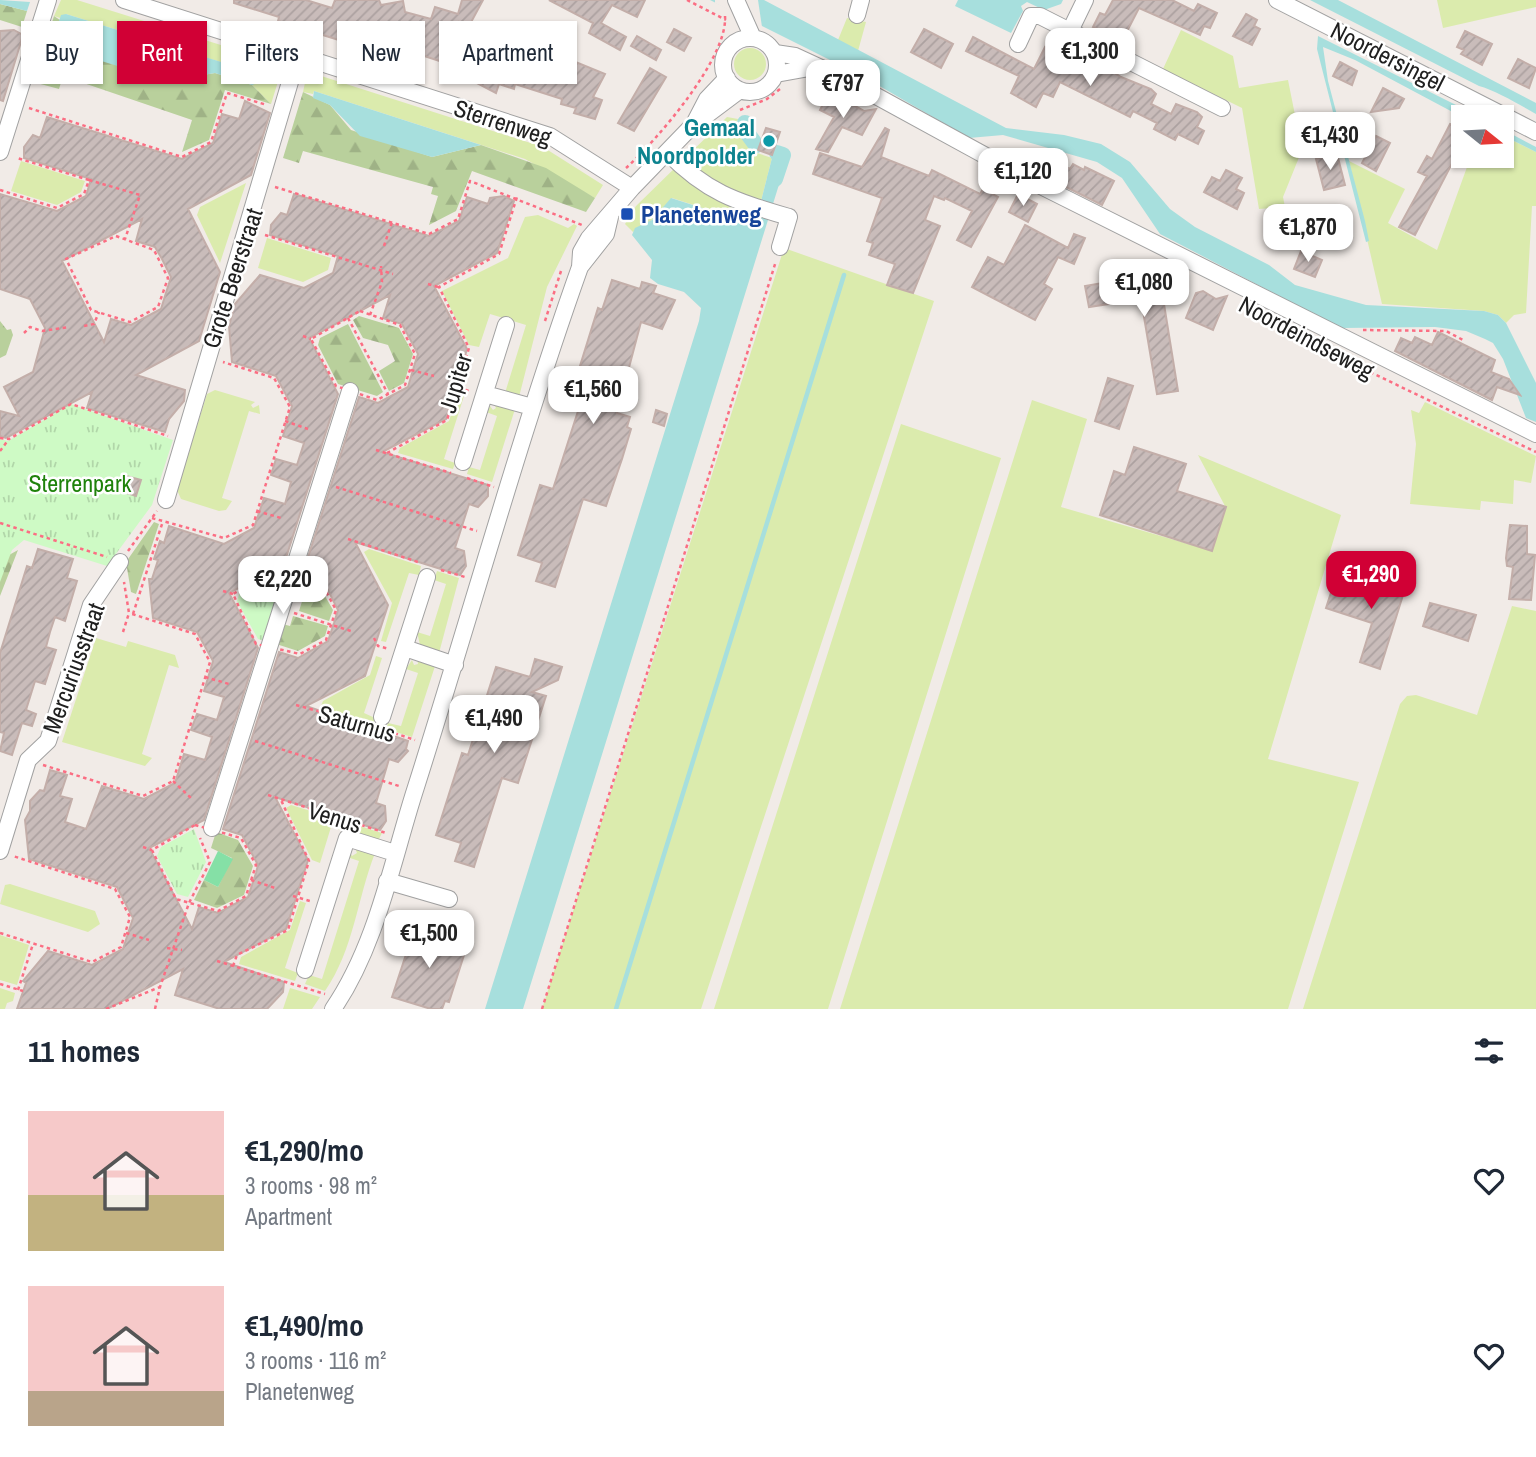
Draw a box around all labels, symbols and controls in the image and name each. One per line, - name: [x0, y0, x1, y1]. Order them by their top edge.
- street label: Noordersingel: [1326, 14, 1450, 98]
- chip: Buy: [21, 21, 103, 84]
- chip: Rent: [117, 21, 207, 84]
- chip: Filters: [221, 21, 323, 84]
- chip: New: [337, 21, 425, 84]
- chip: Apartment: [439, 21, 577, 84]
- pin: €1,300: [1033, 28, 1147, 88]
- text: €1,300: [1061, 35, 1119, 66]
- pin: €797: [802, 60, 884, 120]
- text: €797: [822, 67, 864, 98]
- street label: Sterrenweg: [450, 91, 556, 153]
- north arrow: [1451, 105, 1514, 168]
- map controls: [1451, 105, 1514, 168]
- place label: Gemaal Noordpolder: [637, 111, 755, 171]
- pin: €1,430: [1273, 113, 1387, 172]
- text: €1,430: [1301, 119, 1359, 150]
- marker: Gemaal Noordpolder: [761, 133, 777, 149]
- pin: €1,120: [966, 148, 1080, 208]
- text: €1,120: [994, 155, 1052, 186]
- place label: Planetenweg: [641, 198, 761, 230]
- street label: Grote Beerstraat: [194, 203, 270, 352]
- pin: €1,870: [1251, 204, 1365, 264]
- marker: Planetenweg: [619, 206, 635, 222]
- text: €1,870: [1279, 211, 1337, 242]
- pin: €1,080: [1087, 260, 1201, 319]
- text: €1,080: [1115, 266, 1173, 297]
- street label: Noordeindseweg: [1234, 288, 1380, 386]
- street label: Jupiter: [431, 349, 479, 416]
- pin: €1,560: [536, 366, 650, 426]
- text: €1,560: [564, 373, 622, 404]
- park label: Sterrenpark: [29, 467, 132, 499]
- pin: €1,290: [1314, 552, 1428, 611]
- pin: €2,220: [226, 556, 340, 616]
- text: €1,290: [1342, 558, 1400, 589]
- text: €2,220: [254, 563, 312, 594]
- street label: Mercuriusstraat: [35, 598, 112, 738]
- pin: €1,490: [437, 696, 551, 755]
- street label: Saturnus: [315, 697, 399, 749]
- text: €1,490: [465, 702, 523, 733]
- street label: Venus: [304, 794, 366, 840]
- pin: €1,500: [372, 911, 486, 970]
- text: €1,500: [400, 917, 458, 948]
- text: 11 homes: [28, 1031, 140, 1071]
- icon: filters: [1470, 1032, 1508, 1070]
- text: €1,290/mo: [245, 1130, 364, 1170]
- icon: home: [84, 1139, 168, 1223]
- icon: heart: [1470, 1162, 1508, 1200]
- text: 3 rooms · 98 m²: [245, 1170, 377, 1201]
- text: Apartment: [245, 1201, 332, 1232]
- text: €1,490/mo: [245, 1305, 364, 1345]
- icon: home: [84, 1314, 168, 1398]
- icon: heart: [1470, 1337, 1508, 1375]
- text: 3 rooms · 116 m²: [245, 1345, 386, 1376]
- text: Planetenweg: [245, 1376, 354, 1407]

